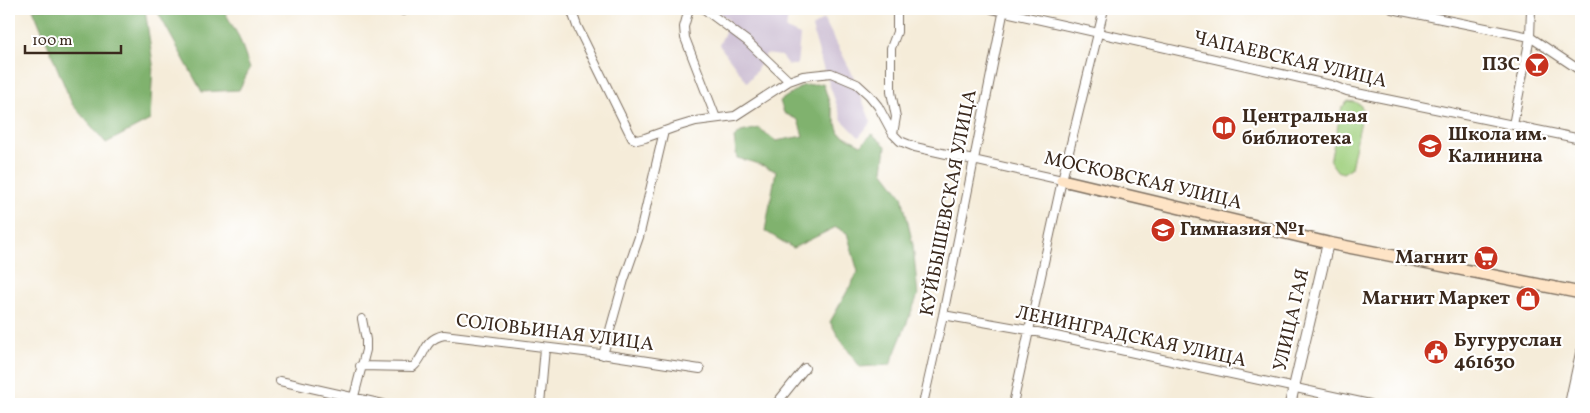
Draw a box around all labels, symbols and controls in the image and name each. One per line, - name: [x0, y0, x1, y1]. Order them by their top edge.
- scale bar: [25, 22, 121, 54]
- street label: ЧАПАЕВСКАЯ УЛИЦА: [1191, 25, 1389, 95]
- text: 100 m: [32, 31, 72, 52]
- place label: ПЗС: [1482, 52, 1520, 78]
- bar icon: ПЗС: [1524, 52, 1550, 78]
- street label: КУЙБЫШЕВСКАЯ УЛИЦА: [914, 88, 984, 318]
- place label: Центральная библиотека: [1242, 104, 1368, 152]
- library icon: Центральная библиотека: [1211, 115, 1237, 141]
- place label: Школа им. Калинина: [1448, 122, 1547, 170]
- school or university icon: Школа им. Калинина: [1417, 133, 1443, 159]
- street label: МОСКОВСКАЯ УЛИЦА: [1041, 146, 1245, 216]
- school or university icon: Гимназия №1: [1150, 217, 1176, 243]
- place label: Гимназия №1: [1180, 217, 1305, 243]
- place label: Магнит: [1395, 245, 1469, 271]
- supermarket icon: Магнит: [1473, 245, 1499, 271]
- street label: УЛИЦА ГАЯ: [1268, 266, 1316, 374]
- place label: Магнит Маркет: [1362, 286, 1511, 312]
- shop icon: Магнит Маркет: [1515, 286, 1541, 312]
- street label: ЛЕНИНГРАДСКАЯ УЛИЦА: [1013, 300, 1249, 374]
- street label: СОЛОВЬИНАЯ УЛИЦА: [455, 308, 655, 358]
- place label: Бугуруслан 461630: [1454, 328, 1562, 376]
- public building icon: Бугуруслан 461630: [1423, 339, 1449, 365]

